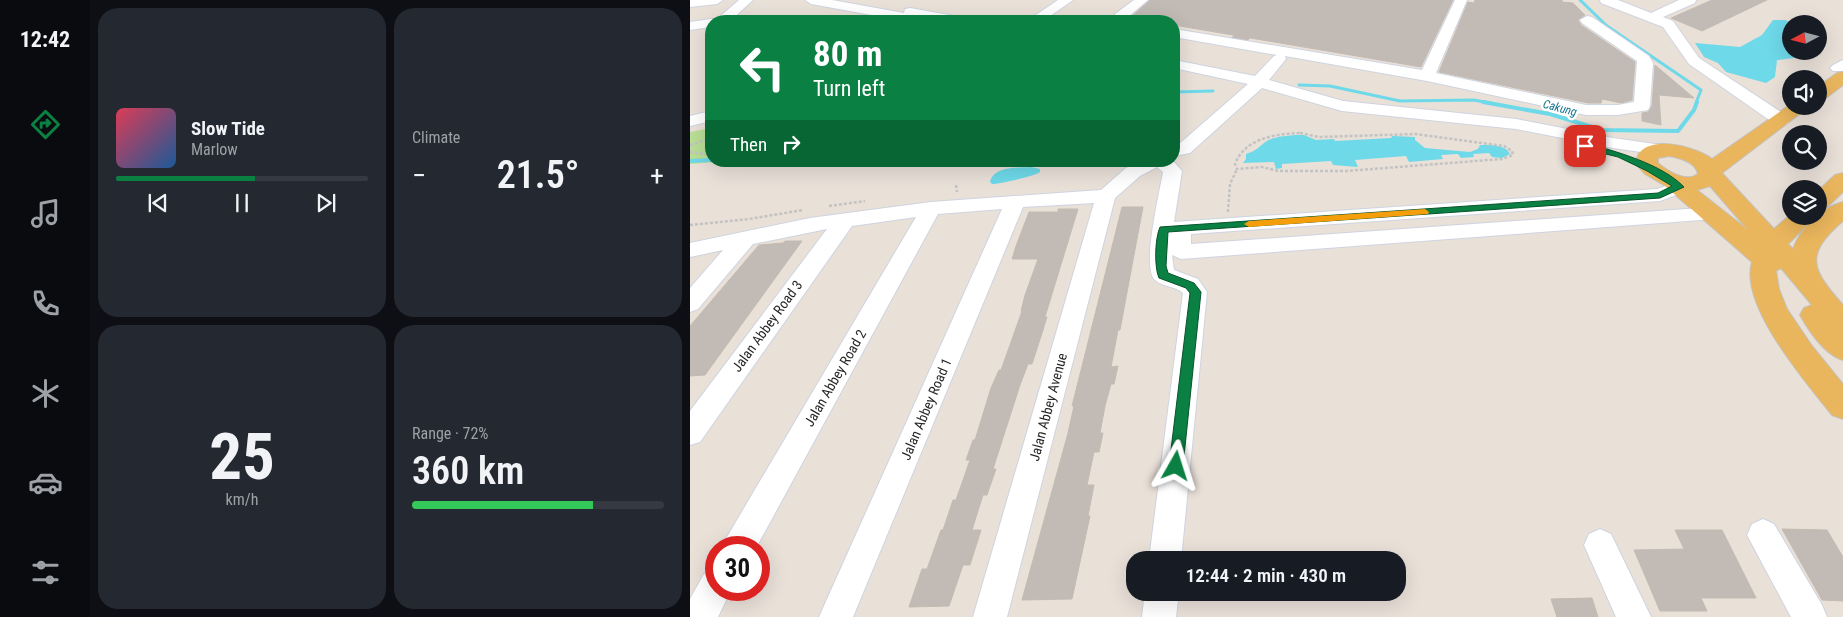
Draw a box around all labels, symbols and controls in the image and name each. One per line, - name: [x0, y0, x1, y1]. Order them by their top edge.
- north arrow: [1782, 15, 1828, 60]
- map controls: [1782, 15, 1827, 225]
- text: 12:42: [20, 27, 70, 52]
- text: 80 m: [813, 34, 882, 75]
- icon: left: [730, 35, 795, 100]
- button: sound: [1782, 70, 1827, 115]
- text: Turn left: [813, 76, 885, 101]
- water label: Cakung: [1542, 97, 1579, 119]
- icon: directions: [28, 107, 63, 142]
- text: Slow Tide: [191, 117, 265, 140]
- pin: [1564, 125, 1606, 167]
- button: search: [1782, 125, 1827, 170]
- text: Climate: [412, 128, 460, 147]
- icon: right: [777, 130, 805, 158]
- icon: arrive: [1571, 132, 1599, 160]
- text: Then: [730, 133, 767, 156]
- text: Marlow: [191, 140, 238, 159]
- text: 21.5°: [497, 153, 579, 197]
- text: −: [412, 159, 426, 192]
- text: +: [650, 159, 664, 192]
- button: layers: [1782, 180, 1827, 225]
- icon: previous: [144, 189, 172, 217]
- icon: pause: [228, 189, 256, 217]
- icon: next: [312, 189, 340, 217]
- icon: music: [28, 196, 63, 231]
- street label: Jalan Abbey Road 3: [728, 277, 806, 375]
- icon: phone: [28, 286, 63, 321]
- street label: Jalan Abbey Road 2: [801, 327, 869, 429]
- street label: Jalan Abbey Avenue: [1026, 351, 1070, 463]
- street label: Jalan Abbey Road 1: [897, 356, 955, 462]
- icon: climate: [28, 376, 63, 411]
- text: 25: [209, 419, 275, 495]
- text: Range · 72%: [412, 424, 488, 443]
- position arrow: [1149, 439, 1201, 491]
- text: 360 km: [412, 449, 524, 493]
- icon: car: [28, 465, 63, 500]
- text: km/h: [226, 490, 258, 509]
- speed limit sign: 30: [705, 536, 770, 601]
- icon: filters: [28, 555, 63, 590]
- text: 12:44 · 2 min · 430 m: [1186, 564, 1346, 587]

